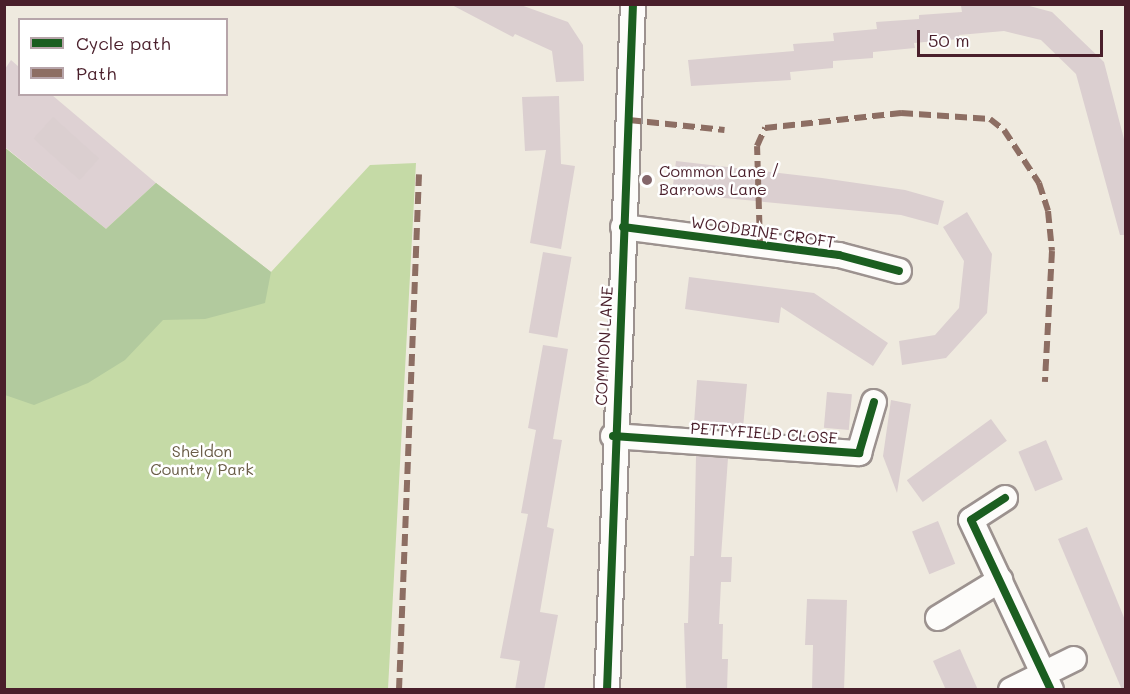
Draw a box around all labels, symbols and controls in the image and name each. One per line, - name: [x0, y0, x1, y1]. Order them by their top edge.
- legend: [18, 18, 228, 96]
- scale bar: [920, 18, 1106, 56]
- text: 50 m: [928, 28, 970, 52]
- text: Cycle path: [76, 31, 171, 55]
- text: Path: [76, 61, 116, 85]
- place label: Common Lane / Barrows Lane: [659, 161, 780, 199]
- marker: Common Lane / Barrows Lane: [640, 173, 654, 187]
- street label: WOODBINE CROFT: [690, 212, 836, 252]
- street label: COMMON LANE: [591, 286, 617, 406]
- street label: PETTYFIELD CLOSE: [690, 418, 838, 448]
- park label: Sheldon Country Park: [150, 441, 254, 479]

